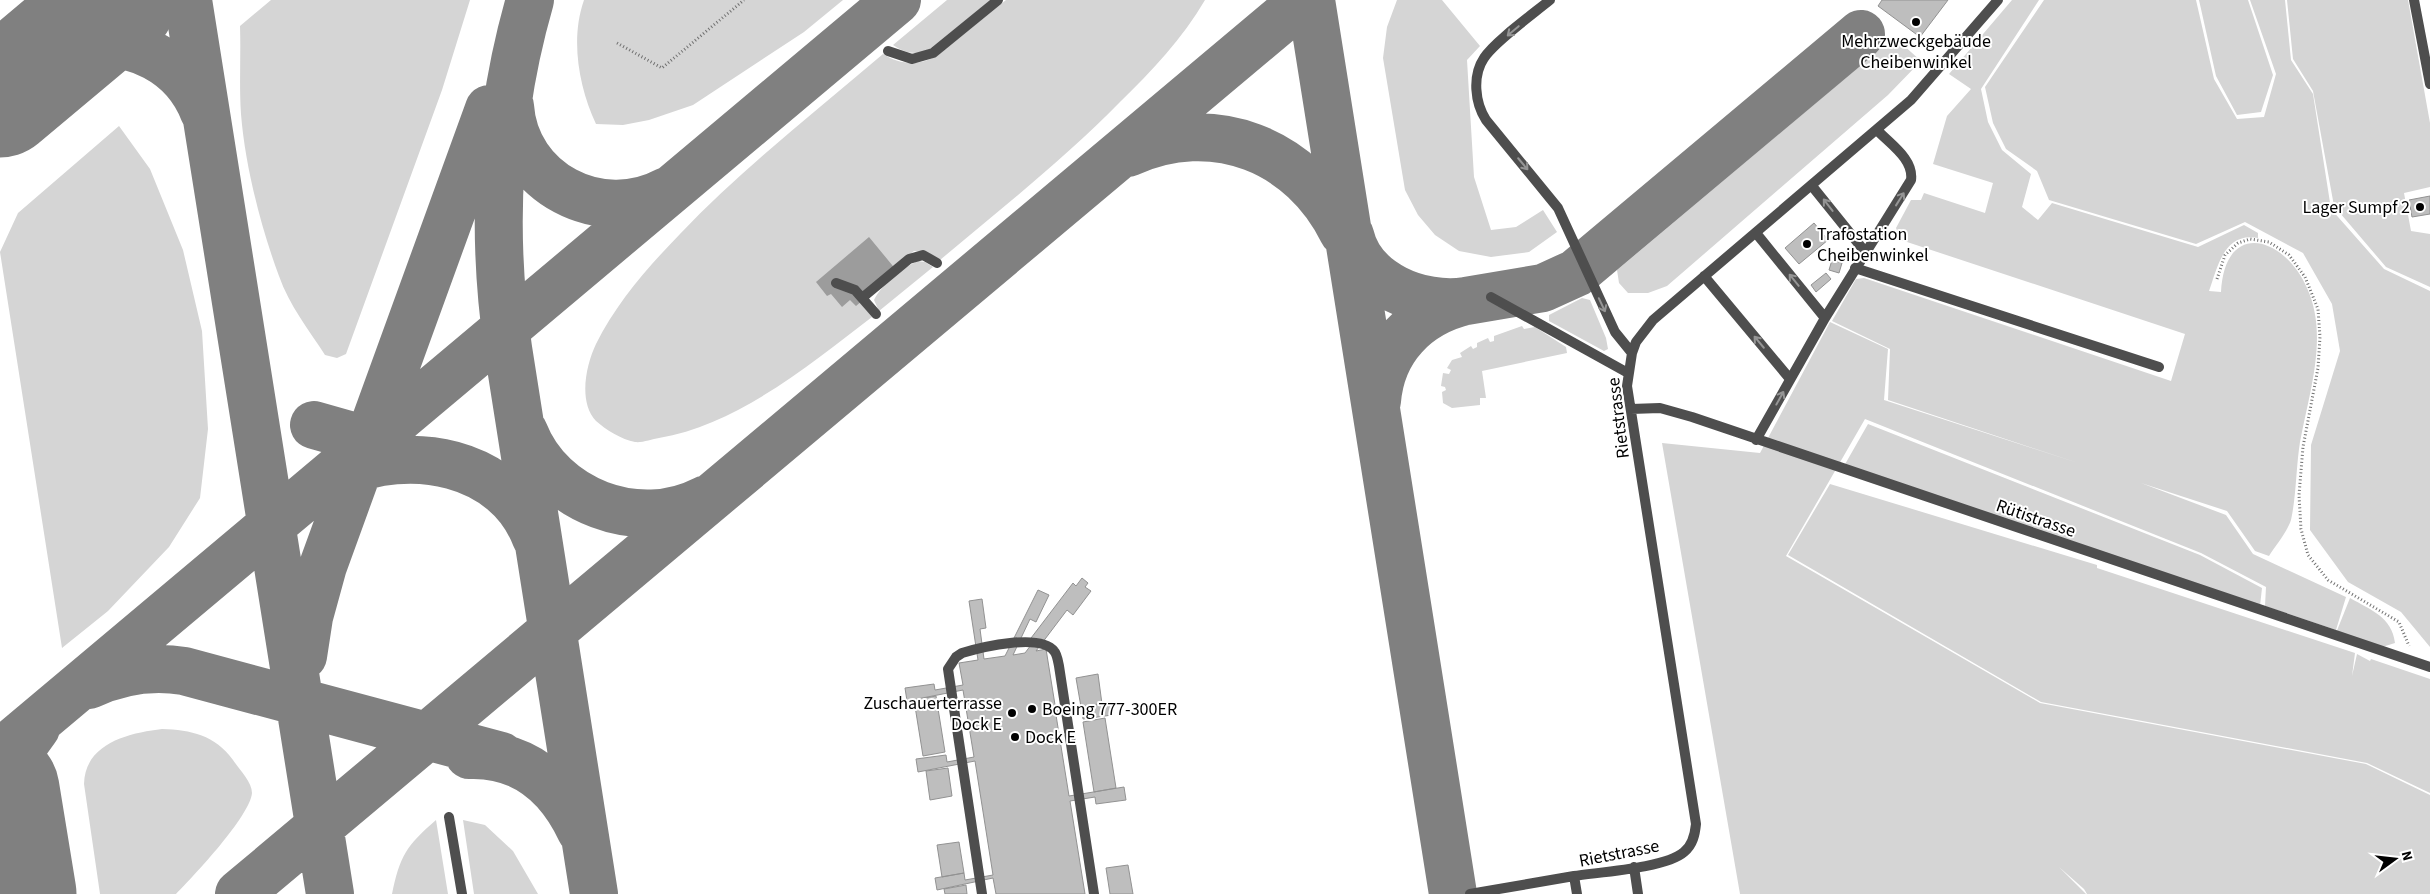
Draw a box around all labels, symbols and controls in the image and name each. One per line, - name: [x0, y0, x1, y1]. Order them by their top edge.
- marker: Mehrzweckgebäude Cheibenwinkel: [1910, 16, 1922, 28]
- one-way arrow: [1507, 26, 1520, 37]
- place label: Mehrzweckgebäude Cheibenwinkel: [1841, 29, 1991, 75]
- one-way arrow: [1517, 157, 1528, 170]
- one-way arrow: [1895, 192, 1905, 206]
- place label: Lager Sumpf 2: [2303, 195, 2410, 220]
- one-way arrow: [1823, 199, 1834, 212]
- marker: Lager Sumpf 2: [2414, 201, 2426, 213]
- place label: Trafostation Cheibenwinkel: [1817, 222, 1928, 268]
- marker: Trafostation Cheibenwinkel: [1801, 238, 1813, 250]
- one-way arrow: [1789, 274, 1800, 287]
- one-way arrow: [1598, 297, 1608, 312]
- one-way arrow: [1754, 336, 1765, 349]
- street label: Rietstrasse: [1601, 376, 1636, 460]
- one-way arrow: [1775, 390, 1785, 405]
- street label: Rütistrasse: [1993, 493, 2079, 544]
- place label: Zuschauerterrasse Dock E: [863, 691, 1002, 737]
- place label: Boeing 777-300ER: [1042, 697, 1177, 722]
- marker: Boeing 777-300ER: [1026, 703, 1038, 715]
- marker: Zuschauerterrasse Dock E: [1006, 707, 1018, 719]
- place label: Dock E: [1025, 725, 1076, 750]
- marker: Dock E: [1009, 731, 1021, 743]
- street label: Rietstrasse: [1577, 833, 1662, 874]
- north arrow: [2370, 834, 2420, 884]
- text: N: [2396, 849, 2417, 863]

